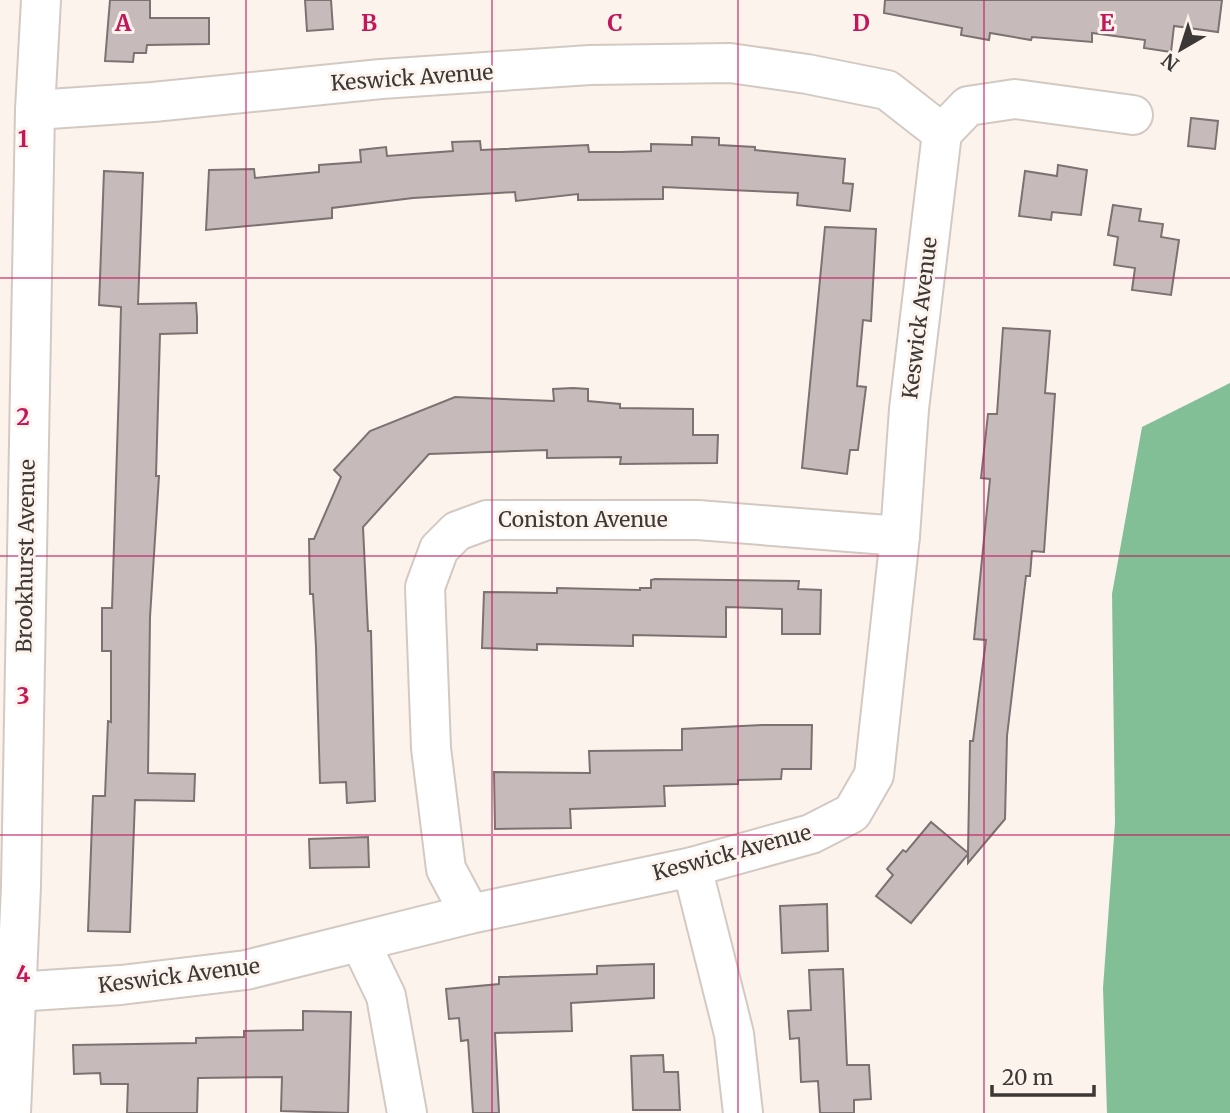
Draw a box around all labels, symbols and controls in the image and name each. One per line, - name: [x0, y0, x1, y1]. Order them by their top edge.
- text: A: [114, 8, 132, 37]
- text: B: [361, 8, 377, 37]
- text: C: [607, 8, 623, 37]
- text: D: [852, 8, 870, 37]
- text: E: [1099, 8, 1115, 37]
- north arrow: [1146, 14, 1216, 84]
- text: N: [1157, 48, 1184, 76]
- street label: Keswick Avenue: [330, 58, 494, 97]
- text: 1: [18, 124, 29, 153]
- street label: Keswick Avenue: [896, 235, 943, 400]
- text: 2: [16, 402, 30, 431]
- street label: Brookhurst Avenue: [10, 459, 41, 653]
- street label: Coniston Avenue: [498, 506, 668, 533]
- text: 3: [16, 681, 30, 710]
- street label: Keswick Avenue: [650, 818, 814, 887]
- street label: Keswick Avenue: [96, 952, 262, 999]
- text: 4: [16, 959, 31, 988]
- scale bar: [992, 1054, 1094, 1098]
- text: 20 m: [1002, 1064, 1054, 1091]

